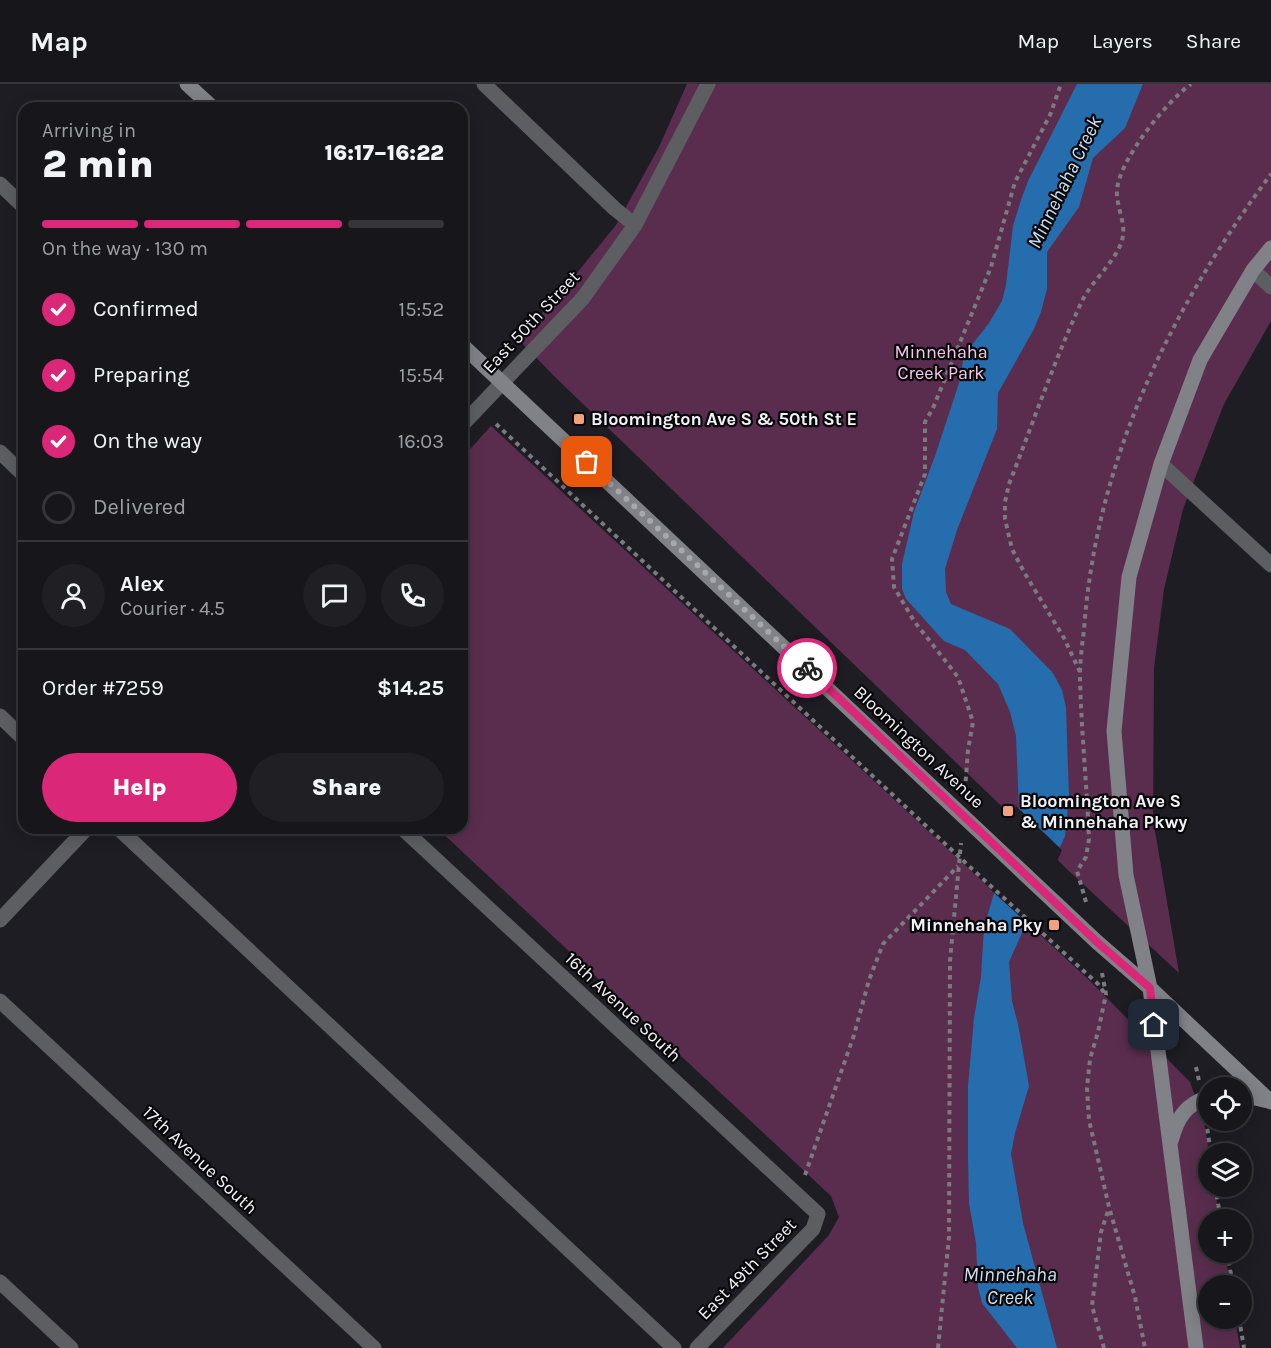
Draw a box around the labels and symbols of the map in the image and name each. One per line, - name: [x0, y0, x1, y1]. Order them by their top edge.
- water label: Minnehaha Creek: [1022, 112, 1107, 252]
- street label: East 50th Street: [478, 266, 584, 378]
- park label: Minnehaha Creek Park: [894, 341, 988, 384]
- place label: Bloomington Ave S & 50th St E: [591, 408, 857, 430]
- marker: Bloomington Ave S & 50th St E: [572, 412, 586, 426]
- pin: [561, 436, 612, 487]
- courier: [777, 638, 837, 698]
- street label: Bloomington Avenue: [849, 681, 989, 813]
- place label: Bloomington Ave S & Minnehaha Pkwy: [1020, 790, 1187, 833]
- marker: Bloomington Ave S & Minnehaha Pkwy: [1001, 804, 1015, 818]
- place label: Minnehaha Pky: [910, 914, 1042, 936]
- marker: Minnehaha Pky: [1047, 918, 1061, 932]
- street label: 16th Avenue South: [560, 947, 686, 1067]
- pin: [1128, 999, 1179, 1050]
- street label: 17th Avenue South: [138, 1101, 262, 1219]
- street label: East 49th Street: [693, 1214, 801, 1324]
- water label: Minnehaha Creek: [963, 1263, 1057, 1309]

